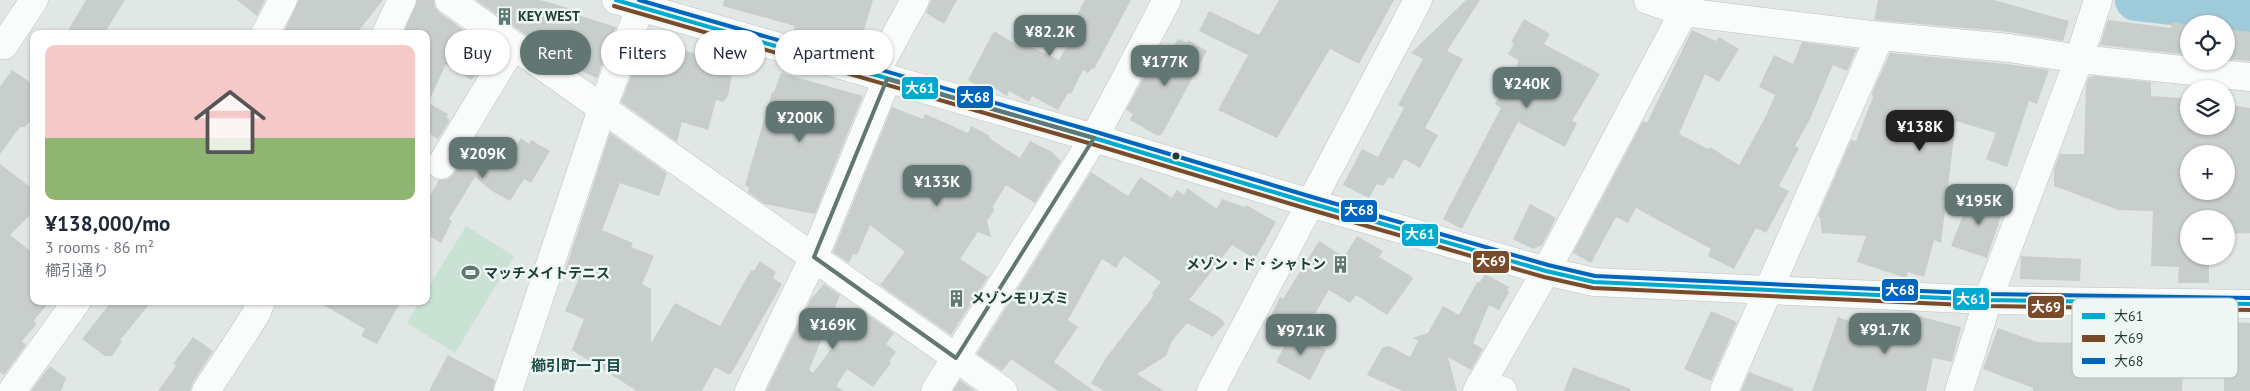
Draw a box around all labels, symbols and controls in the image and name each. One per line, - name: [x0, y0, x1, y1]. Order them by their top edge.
- building icon: KEY WEST: [494, 6, 514, 26]
- place label: KEY WEST: [518, 7, 580, 25]
- pin: ¥82.2K: [1009, 15, 1091, 57]
- map controls: [2180, 15, 2235, 265]
- button: locate: [2180, 15, 2235, 70]
- text: ¥82.2K: [1025, 21, 1075, 41]
- chip: Buy: [445, 30, 510, 75]
- chip: Rent: [520, 30, 591, 75]
- chip: Filters: [601, 30, 685, 75]
- chip: New: [695, 30, 765, 75]
- chip: Apartment: [775, 30, 893, 75]
- pin: ¥177K: [1130, 44, 1200, 87]
- text: ¥177K: [1142, 51, 1188, 71]
- pin: ¥240K: [1492, 66, 1562, 109]
- text: ¥240K: [1504, 73, 1550, 93]
- line badge: 大61: [901, 76, 939, 100]
- icon: home: [185, 77, 275, 167]
- text: 大61: [905, 79, 935, 97]
- button: layers: [2180, 80, 2235, 135]
- line badge: 大68: [956, 85, 994, 109]
- text: 大68: [960, 88, 990, 106]
- pin: ¥200K: [765, 100, 835, 143]
- text: ¥200K: [777, 107, 823, 127]
- pin: ¥138K: [1885, 110, 1955, 152]
- text: ¥138K: [1897, 116, 1943, 136]
- pin: ¥209K: [448, 136, 518, 179]
- text: ¥209K: [460, 143, 506, 163]
- button: +: [2180, 145, 2235, 200]
- unlabelled marker: [1171, 151, 1181, 161]
- pin: ¥133K: [902, 164, 972, 207]
- text: ¥133K: [914, 171, 960, 191]
- pin: ¥195K: [1944, 184, 2014, 226]
- text: ¥195K: [1956, 190, 2002, 210]
- line badge: 大68: [1340, 199, 1378, 223]
- text: 大68: [1344, 201, 1374, 219]
- text: ¥138,000/mo: [45, 210, 170, 237]
- button: −: [2180, 210, 2235, 265]
- line badge: 大61: [1401, 223, 1439, 247]
- text: 大61: [1405, 225, 1435, 243]
- text: 3 rooms · 86 m²: [45, 237, 154, 257]
- line badge: 大69: [1472, 250, 1510, 274]
- text: 大69: [1476, 252, 1506, 270]
- building icon: メゾン・ド・シャトン: [1330, 254, 1350, 274]
- place label: メゾン・ド・シャトン: [1186, 255, 1326, 273]
- text: 櫛引通り: [45, 260, 109, 280]
- sports icon: マッチメイトテニス: [460, 263, 480, 283]
- place label: マッチメイトテニス: [484, 264, 610, 282]
- line badge: 大68: [1881, 278, 1919, 302]
- text: 大68: [1885, 281, 1915, 299]
- line badge: 大61: [1952, 287, 1990, 311]
- building icon: メゾンモリズミ: [947, 288, 967, 308]
- place label: メゾンモリズミ: [971, 289, 1069, 307]
- text: 大61: [1956, 290, 1986, 308]
- line badge: 大69: [2027, 295, 2065, 319]
- text: 大69: [2031, 298, 2061, 316]
- legend: [2072, 298, 2238, 378]
- text: 大61: [2114, 307, 2143, 325]
- pin: ¥169K: [798, 308, 868, 350]
- pin: ¥91.7K: [1844, 312, 1926, 355]
- text: ¥169K: [810, 314, 856, 334]
- pin: ¥97.1K: [1260, 314, 1342, 356]
- text: ¥91.7K: [1860, 319, 1910, 339]
- text: ¥97.1K: [1277, 320, 1325, 340]
- text: 大69: [2114, 329, 2143, 347]
- text: 大68: [2114, 352, 2143, 370]
- district label: 櫛引町一丁目: [531, 356, 621, 375]

